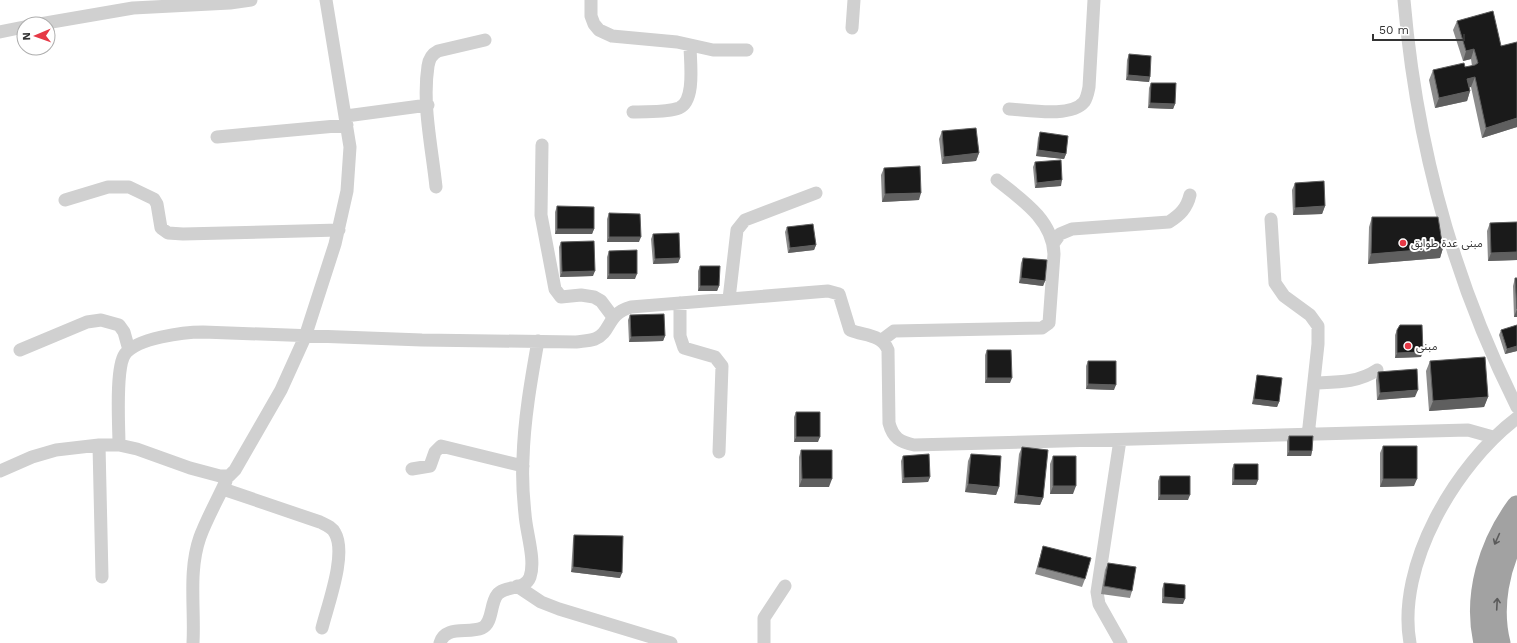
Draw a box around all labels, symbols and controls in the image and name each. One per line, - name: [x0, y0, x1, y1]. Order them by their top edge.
- north arrow: [16, 16, 56, 56]
- scale bar: [1373, 16, 1464, 42]
- text: 50 m: [1379, 23, 1409, 37]
- text: N: [20, 32, 33, 41]
- place label: مبنى عدة طوابق: [1411, 237, 1483, 250]
- marker: مبنى عدة طوابق: [1398, 238, 1408, 248]
- place label: مبنى: [1416, 340, 1438, 353]
- marker: مبنى: [1403, 341, 1413, 351]
- one-way arrow: [1493, 533, 1500, 545]
- one-way arrow: [1493, 598, 1500, 611]

